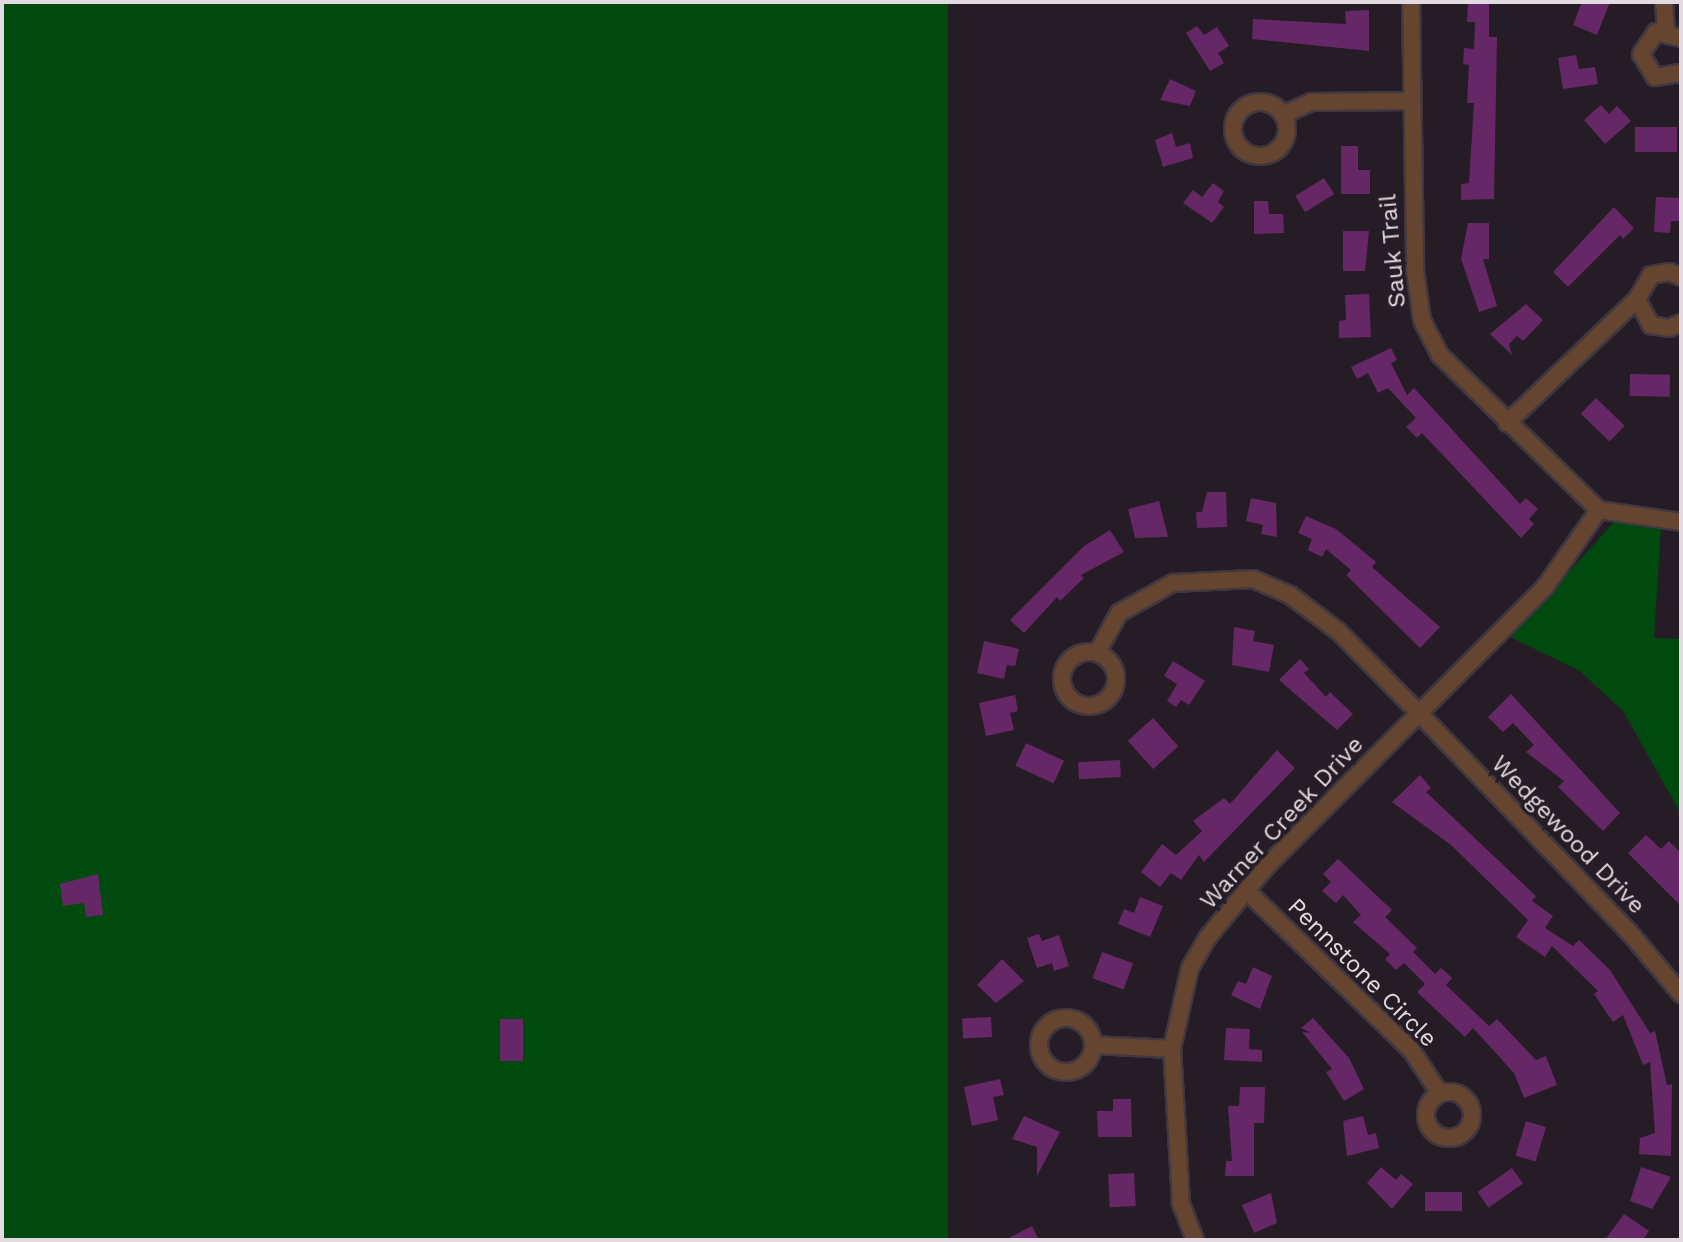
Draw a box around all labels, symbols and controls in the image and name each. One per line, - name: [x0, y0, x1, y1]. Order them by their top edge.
- street label: Sauk Trail: [1374, 192, 1412, 310]
- street label: Warner Creek Drive: [1194, 730, 1370, 916]
- street label: Wedgewood Drive: [1485, 750, 1651, 920]
- street label: Pennstone Circle: [1282, 893, 1442, 1053]

